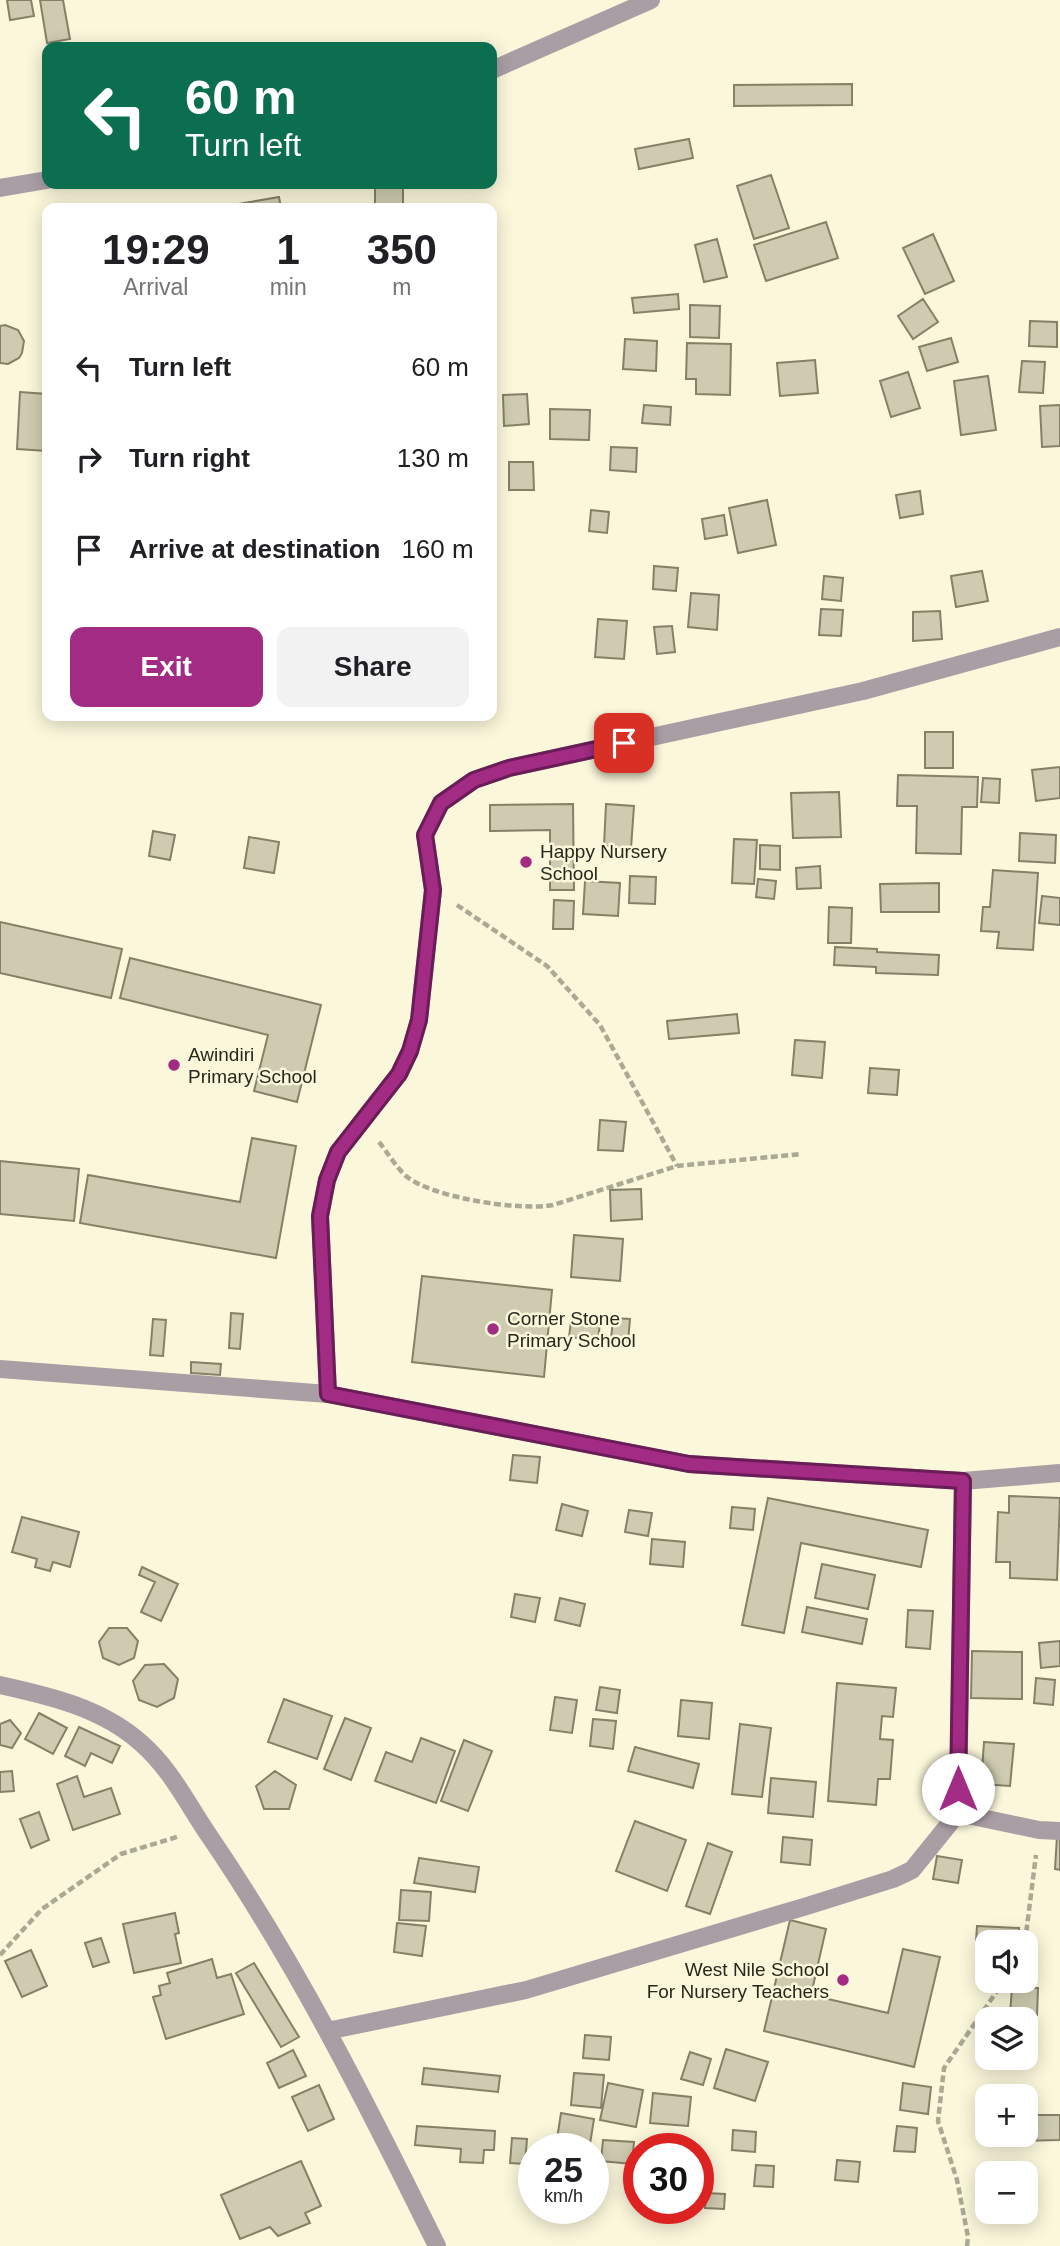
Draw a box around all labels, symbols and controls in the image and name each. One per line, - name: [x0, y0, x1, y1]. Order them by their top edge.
- icon: left: [70, 70, 161, 161]
- text: 60 m: [185, 70, 297, 124]
- text: Turn left: [185, 127, 301, 163]
- text: 19:29: [102, 226, 210, 273]
- text: 1: [276, 226, 300, 273]
- text: 350: [367, 226, 437, 273]
- text: Arrival: [123, 274, 188, 300]
- text: min: [270, 274, 307, 300]
- text: m: [392, 274, 411, 300]
- icon: left: [70, 349, 108, 387]
- text: Turn left: [129, 352, 231, 382]
- text: 60 m: [411, 352, 469, 382]
- icon: right: [70, 440, 108, 478]
- text: Turn right: [129, 443, 250, 473]
- text: 130 m: [397, 443, 469, 473]
- icon: arrive: [70, 531, 108, 569]
- text: Arrive at destination: [129, 534, 380, 564]
- text: 160 m: [401, 534, 474, 564]
- button: Exit: [70, 627, 263, 707]
- button: Share: [277, 627, 469, 707]
- pin: [594, 713, 654, 773]
- icon: arrive: [605, 724, 643, 762]
- place label: Happy Nursery School: [540, 841, 667, 884]
- marker: Happy Nursery School: [518, 854, 534, 870]
- place label: Awindiri Primary School: [188, 1044, 317, 1087]
- marker: Awindiri Primary School: [166, 1057, 182, 1073]
- place label: Corner Stone Primary School: [507, 1308, 636, 1351]
- marker: Corner Stone Primary School: [485, 1321, 501, 1337]
- position arrow: [921, 1752, 995, 1826]
- map controls: [975, 1930, 1038, 2224]
- button: sound: [975, 1930, 1038, 1993]
- place label: West Nile School For Nursery Teachers: [647, 1959, 829, 2002]
- marker: West Nile School For Nursery Teachers: [835, 1972, 851, 1988]
- button: layers: [975, 2007, 1038, 2070]
- button: +: [975, 2084, 1038, 2147]
- speed limit sign: 30: [623, 2133, 714, 2224]
- text: 25: [544, 2150, 583, 2189]
- button: −: [975, 2161, 1038, 2224]
- text: km/h: [544, 2186, 583, 2206]

